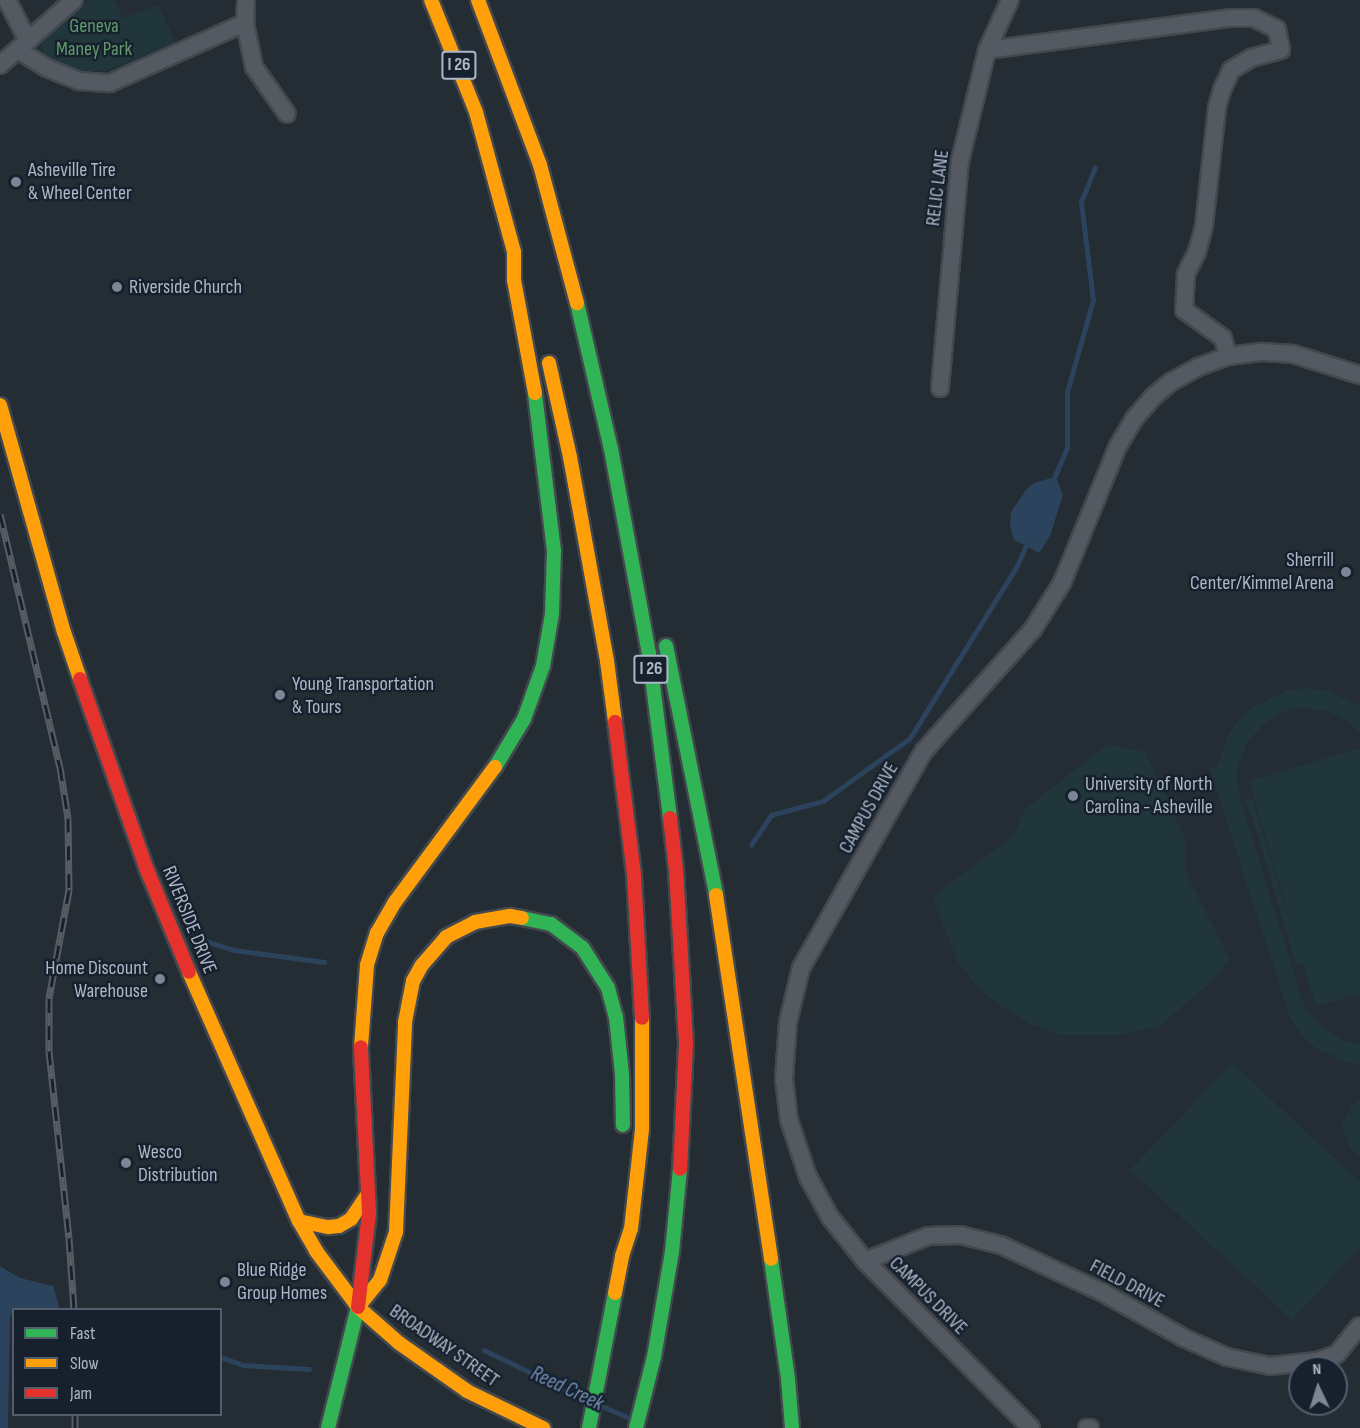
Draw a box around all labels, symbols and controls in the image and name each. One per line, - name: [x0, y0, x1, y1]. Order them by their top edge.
- park label: Geneva Maney Park: [56, 15, 132, 62]
- road number: I 26: [441, 50, 477, 80]
- street label: RELIC LANE: [921, 149, 955, 227]
- place label: Asheville Tire & Wheel Center: [28, 158, 132, 205]
- marker: Asheville Tire & Wheel Center: [9, 175, 23, 189]
- place label: Riverside Church: [129, 275, 242, 299]
- marker: Riverside Church: [110, 280, 124, 294]
- place label: Sherrill Center/Kimmel Arena: [1190, 548, 1334, 595]
- marker: Sherrill Center/Kimmel Arena: [1339, 565, 1353, 579]
- road number: I 26: [633, 654, 669, 684]
- place label: Young Transportation & Tours: [292, 672, 434, 719]
- marker: Young Transportation & Tours: [273, 688, 287, 702]
- street label: CAMPUS DRIVE: [834, 758, 904, 858]
- place label: University of North Carolina - Asheville: [1085, 772, 1213, 819]
- marker: University of North Carolina - Asheville: [1066, 789, 1080, 803]
- street label: RIVERSIDE DRIVE: [157, 863, 221, 977]
- place label: Home Discount Warehouse: [45, 956, 148, 1003]
- marker: Home Discount Warehouse: [153, 972, 167, 986]
- place label: Wesco Distribution: [138, 1140, 218, 1187]
- marker: Wesco Distribution: [119, 1156, 133, 1170]
- street label: CAMPUS DRIVE: [884, 1252, 972, 1340]
- street label: FIELD DRIVE: [1086, 1254, 1168, 1314]
- place label: Blue Ridge Group Homes: [237, 1258, 327, 1305]
- marker: Blue Ridge Group Homes: [218, 1275, 232, 1289]
- street label: BROADWAY STREET: [385, 1299, 503, 1393]
- legend: [12, 1308, 222, 1416]
- text: Fast: [70, 1323, 95, 1344]
- text: Slow: [70, 1353, 99, 1374]
- north arrow: [1288, 1356, 1348, 1416]
- text: N: [1312, 1360, 1322, 1379]
- water label: Reed Creek: [527, 1361, 607, 1417]
- text: Jam: [70, 1383, 92, 1404]

